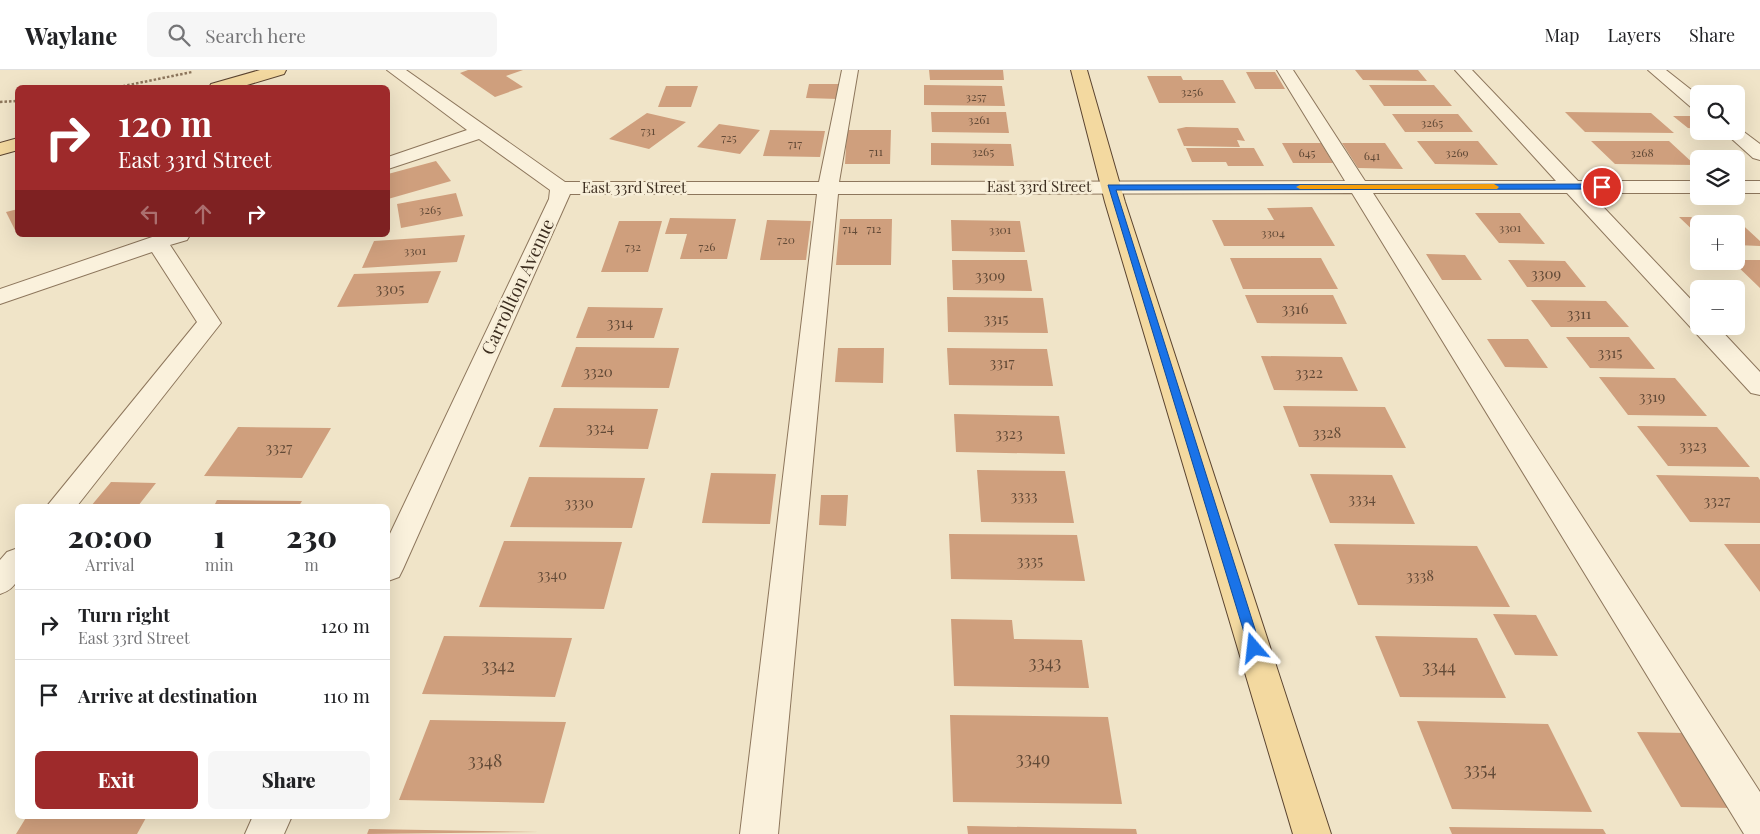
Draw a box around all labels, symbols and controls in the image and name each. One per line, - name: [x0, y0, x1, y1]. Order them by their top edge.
- search box: [147, 12, 497, 57]
- text: Waylane: [25, 19, 117, 51]
- icon: search: [165, 21, 193, 49]
- text: Search here: [205, 22, 306, 48]
- text: Map: [1544, 23, 1579, 47]
- text: Layers: [1607, 23, 1661, 47]
- text: Share: [1689, 23, 1735, 47]
- house number: 3256: [1181, 83, 1203, 99]
- map controls: [1690, 85, 1745, 335]
- button: search: [1690, 85, 1745, 140]
- house number: 3257: [965, 88, 987, 104]
- text: 120 m: [118, 99, 212, 146]
- icon: right: [35, 105, 100, 170]
- house number: 3261: [968, 111, 990, 127]
- house number: 3265: [1421, 114, 1443, 130]
- house number: 731: [641, 122, 656, 138]
- house number: 725: [721, 129, 737, 145]
- house number: 717: [788, 135, 802, 151]
- house number: 711: [869, 143, 883, 159]
- house number: 3265: [972, 143, 994, 159]
- text: East 33rd Street: [118, 144, 272, 174]
- house number: 645: [1298, 144, 1316, 160]
- house number: 3269: [1445, 144, 1469, 160]
- house number: 3268: [1630, 144, 1654, 160]
- house number: 641: [1364, 147, 1381, 163]
- button: layers: [1690, 150, 1745, 205]
- pin: [1581, 166, 1623, 208]
- icon: arrive: [1588, 173, 1616, 201]
- street label: East 33rd Street: [987, 176, 1092, 196]
- street label: East 33rd Street: [582, 177, 687, 197]
- icon: left: [136, 200, 164, 228]
- icon: ahead: [189, 200, 217, 228]
- icon: right: [242, 200, 270, 228]
- house number: 3265: [419, 201, 441, 217]
- street label: Carrollton Avenue: [475, 215, 559, 358]
- button: +: [1690, 215, 1745, 270]
- house number: 3301: [1499, 219, 1522, 235]
- house number: 714: [842, 220, 858, 236]
- house number: 712: [866, 220, 882, 236]
- house number: 3301: [989, 221, 1012, 237]
- house number: 3304: [1261, 224, 1285, 240]
- house number: 720: [777, 231, 795, 247]
- house number: 732: [625, 238, 641, 254]
- house number: 726: [699, 238, 715, 254]
- house number: 3301: [404, 242, 427, 258]
- house number: 3309: [1531, 263, 1561, 283]
- house number: 3309: [975, 265, 1005, 285]
- house number: 3305: [376, 278, 404, 298]
- button: −: [1690, 280, 1745, 335]
- house number: 3316: [1282, 298, 1309, 318]
- house number: 3311: [1567, 303, 1592, 323]
- house number: 3315: [983, 308, 1009, 328]
- house number: 3314: [607, 312, 633, 332]
- house number: 3315: [1597, 342, 1623, 362]
- house number: 3317: [989, 352, 1015, 372]
- house number: 3320: [583, 361, 613, 381]
- house number: 3322: [1295, 362, 1323, 382]
- house number: 3319: [1639, 386, 1665, 406]
- house number: 3324: [586, 417, 614, 437]
- house number: 3328: [1313, 422, 1341, 442]
- house number: 3323: [995, 423, 1023, 443]
- house number: 3323: [1679, 435, 1707, 455]
- house number: 3327: [266, 437, 292, 457]
- house number: 3333: [1010, 485, 1038, 505]
- house number: 3334: [1348, 488, 1376, 508]
- house number: 3327: [1704, 490, 1730, 510]
- house number: 3330: [564, 492, 594, 512]
- text: 20:00: [68, 516, 152, 556]
- text: 1: [213, 516, 225, 556]
- text: 230: [286, 516, 337, 556]
- house number: 3335: [1017, 550, 1043, 570]
- text: Arrival: [85, 554, 135, 575]
- text: min: [205, 554, 233, 575]
- text: m: [305, 554, 319, 575]
- house number: 3340: [537, 564, 567, 584]
- house number: 3338: [1406, 565, 1434, 585]
- text: Turn right: [78, 601, 170, 627]
- icon: right: [35, 611, 63, 639]
- text: 120 m: [321, 612, 370, 638]
- position arrow: [1227, 621, 1279, 673]
- text: East 33rd Street: [78, 627, 190, 648]
- house number: 3343: [1029, 650, 1061, 674]
- house number: 3342: [481, 653, 515, 677]
- house number: 3344: [1422, 654, 1456, 678]
- icon: arrive: [35, 681, 63, 709]
- text: Arrive at destination: [78, 682, 258, 708]
- text: 110 m: [323, 682, 370, 708]
- house number: 3349: [1016, 746, 1050, 770]
- house number: 3348: [468, 748, 502, 772]
- button: Exit: [35, 751, 198, 809]
- button: Share: [208, 751, 370, 809]
- house number: 3354: [1464, 757, 1496, 781]

